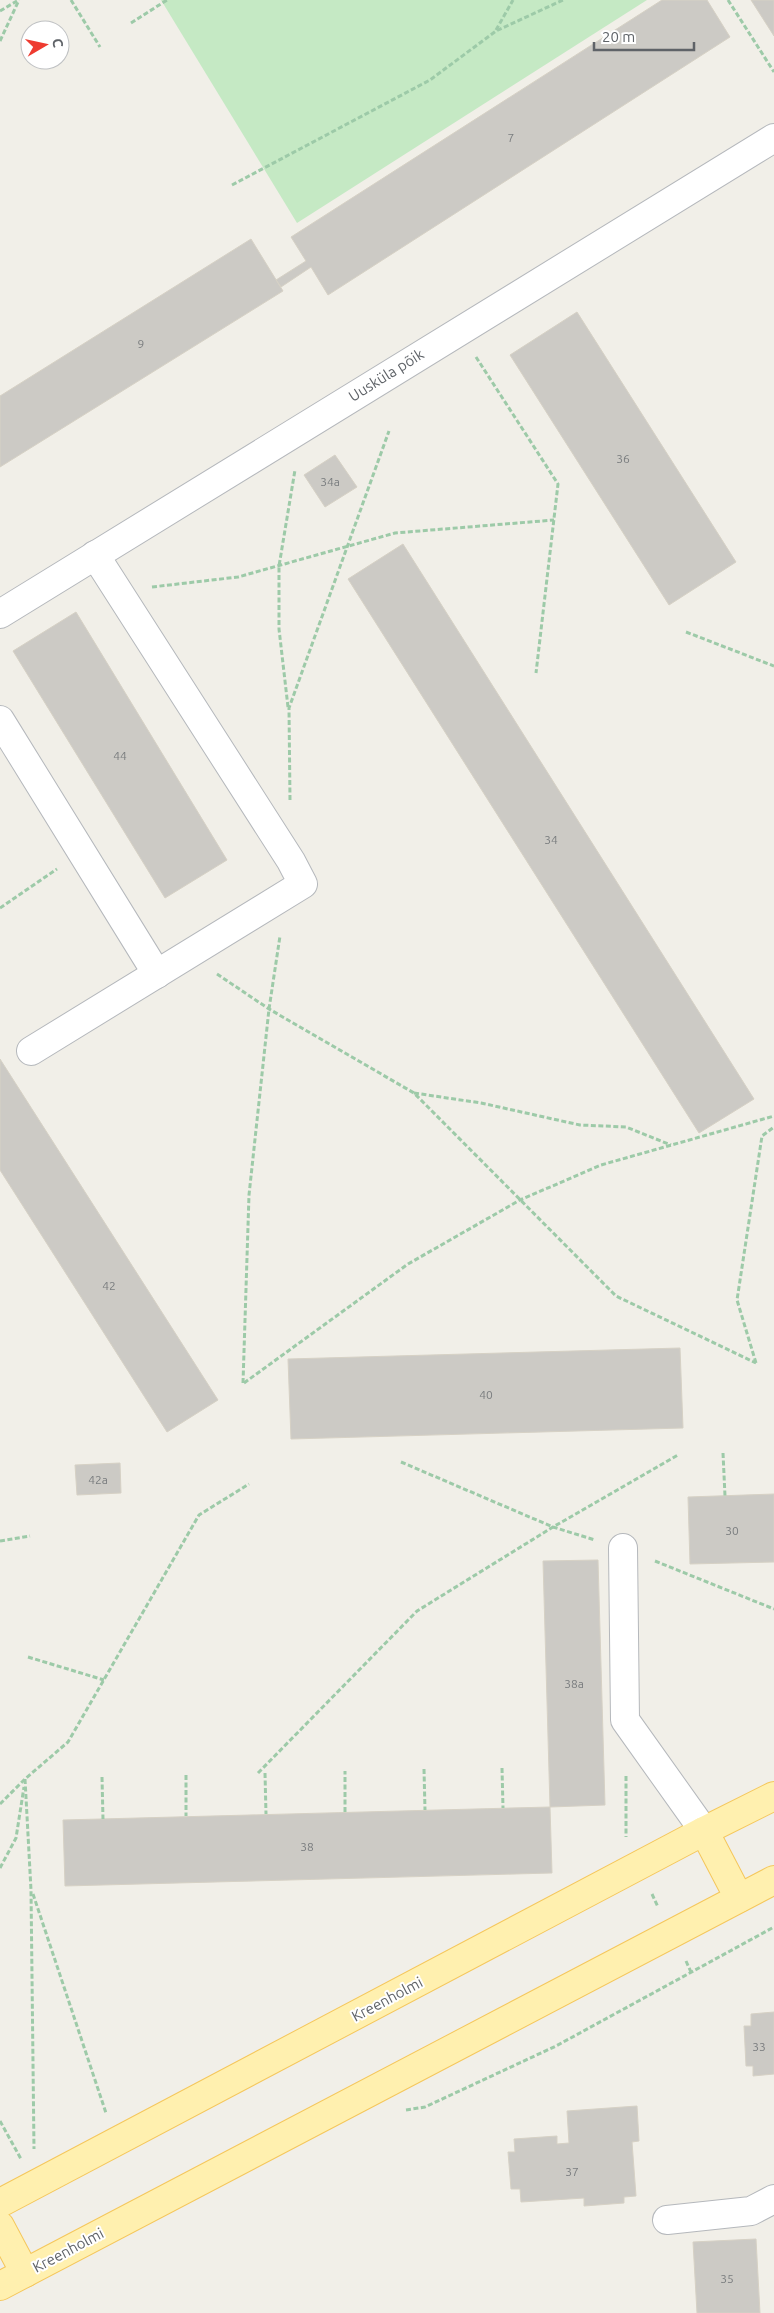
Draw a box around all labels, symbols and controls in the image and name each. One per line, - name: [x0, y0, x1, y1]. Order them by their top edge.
- north arrow: [20, 20, 70, 70]
- scale bar: [594, 20, 694, 52]
- text: 20 m: [602, 28, 635, 45]
- text: С: [49, 37, 66, 49]
- house number: 7: [508, 131, 514, 144]
- house number: 9: [138, 337, 144, 350]
- street label: Uusküla põik: [345, 345, 427, 405]
- house number: 36: [616, 452, 630, 465]
- house number: 34a: [320, 475, 340, 488]
- house number: 44: [113, 749, 127, 762]
- house number: 34: [544, 833, 558, 846]
- house number: 42: [102, 1279, 116, 1292]
- house number: 40: [479, 1388, 493, 1401]
- house number: 42a: [88, 1473, 108, 1486]
- house number: 30: [725, 1524, 739, 1537]
- house number: 38a: [564, 1677, 584, 1690]
- house number: 38: [300, 1840, 314, 1853]
- street label: Kreenholmi: [349, 1973, 425, 2025]
- house number: 33: [752, 2040, 766, 2053]
- house number: 37: [565, 2165, 579, 2178]
- street label: Kreenholmi: [30, 2224, 106, 2276]
- house number: 35: [720, 2272, 734, 2285]

